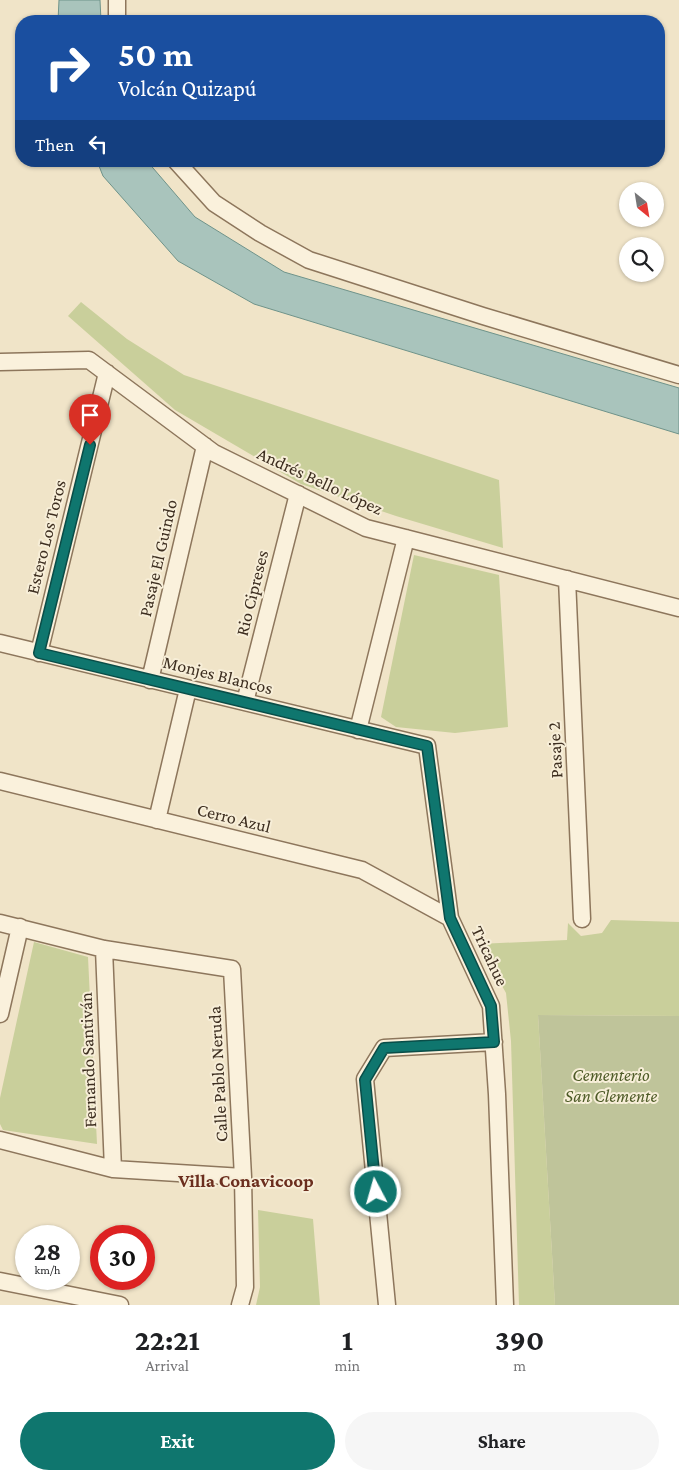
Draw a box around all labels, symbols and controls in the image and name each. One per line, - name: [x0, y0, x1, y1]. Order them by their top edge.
- icon: right: [35, 35, 100, 100]
- text: 50 m: [118, 35, 193, 74]
- text: Volcán Quizapú: [118, 76, 256, 101]
- icon: left: [84, 130, 112, 158]
- text: Then: [35, 134, 74, 155]
- north arrow: [619, 182, 664, 228]
- map controls: [619, 182, 664, 282]
- button: search: [619, 237, 664, 282]
- pin: [69, 394, 111, 445]
- icon: arrive: [76, 401, 104, 429]
- street label: Andrés Bello López: [254, 443, 386, 519]
- street label: Estero Los Toros: [22, 478, 70, 596]
- street label: Pasaje El Guindo: [135, 497, 182, 619]
- street label: Rio Cipreses: [232, 548, 272, 638]
- street label: Monjes Blancos: [161, 652, 275, 699]
- street label: Pasaje 2: [544, 721, 567, 779]
- street label: Cerro Azul: [195, 799, 273, 837]
- street label: Tricahue: [467, 923, 513, 989]
- street label: Fernando Santiván: [76, 992, 100, 1128]
- street label: Calle Pablo Neruda: [204, 1005, 232, 1143]
- park label: Cementerio San Clemente: [565, 1065, 657, 1106]
- position arrow: [349, 1165, 401, 1217]
- district label: Villa Conavicoop: [177, 1170, 314, 1191]
- speed limit sign: 30: [90, 1225, 155, 1290]
- text: 28: [34, 1238, 61, 1265]
- text: km/h: [35, 1263, 60, 1277]
- text: 22:21: [135, 1323, 200, 1356]
- text: 1: [342, 1323, 353, 1356]
- text: 390: [495, 1323, 544, 1356]
- text: Arrival: [146, 1357, 189, 1374]
- text: min: [335, 1357, 360, 1374]
- text: m: [513, 1357, 526, 1374]
- button: Exit: [20, 1412, 335, 1470]
- button: Share: [345, 1412, 659, 1470]

